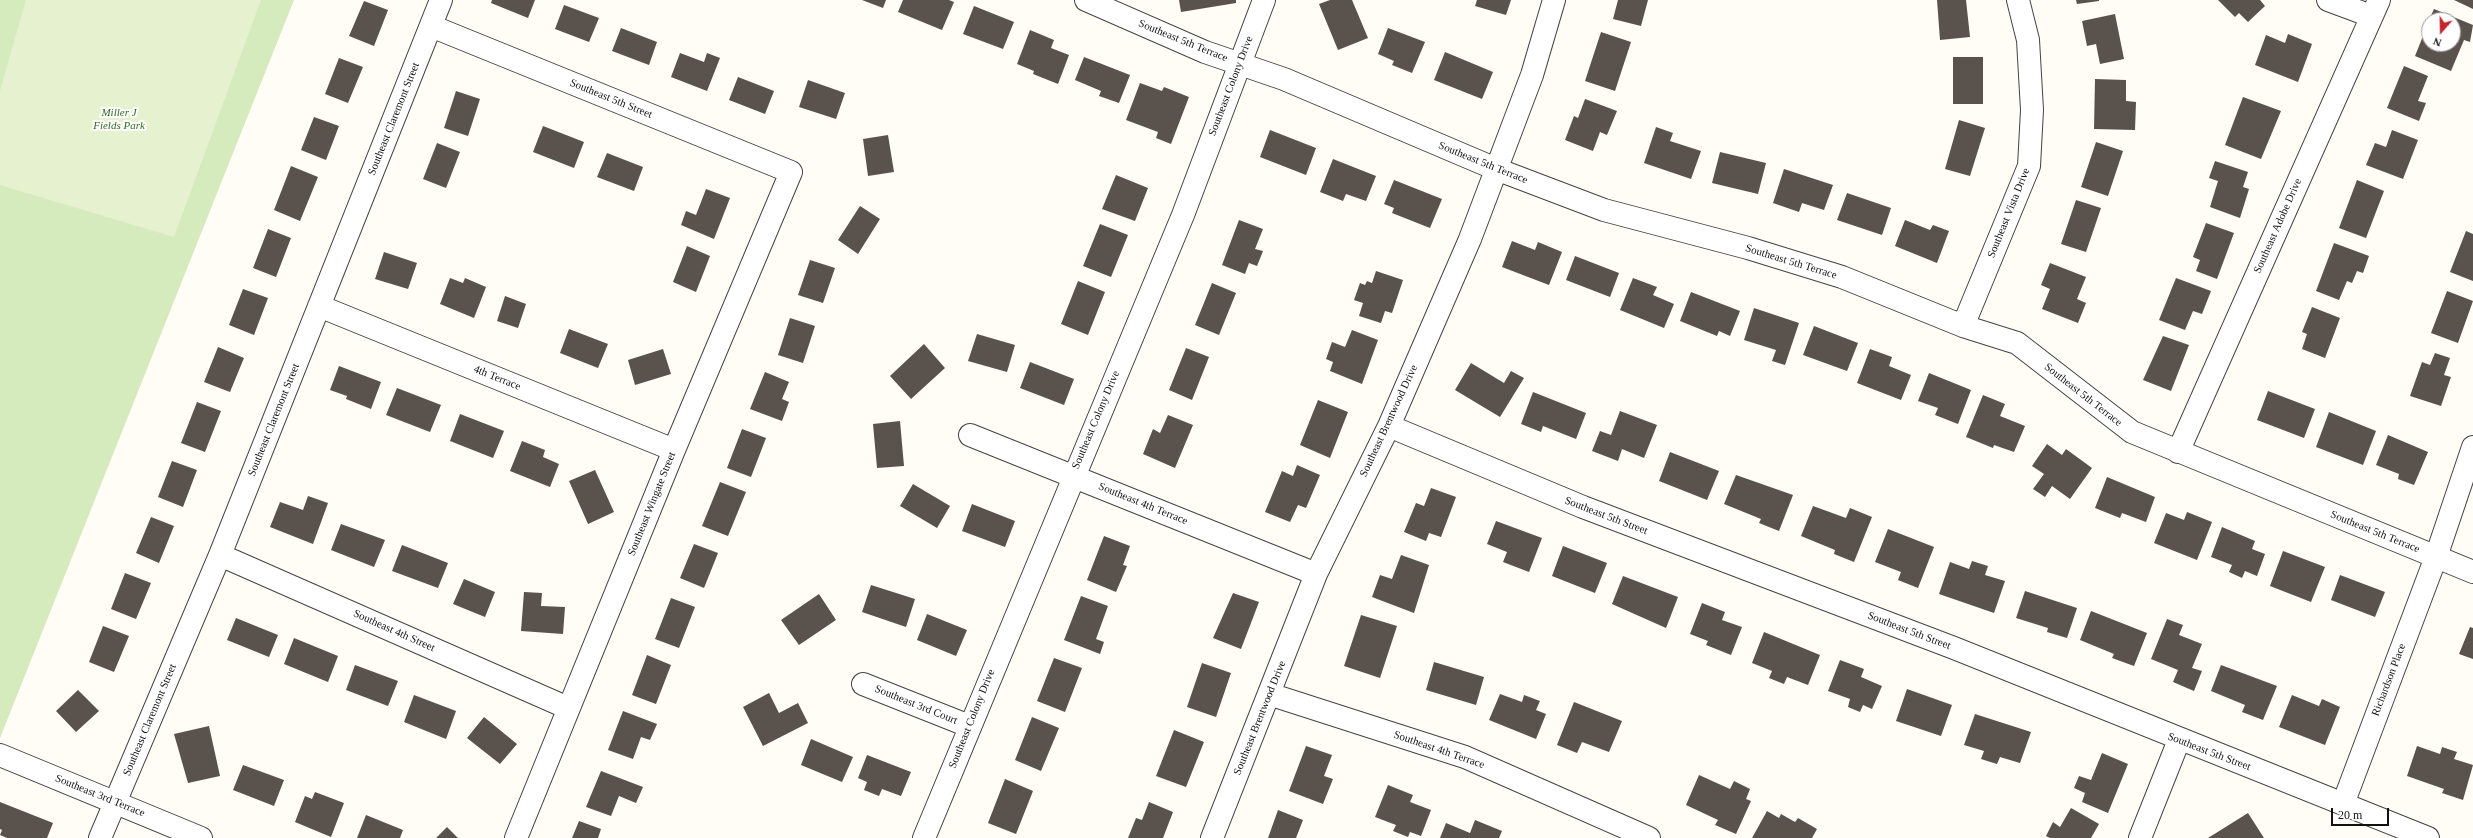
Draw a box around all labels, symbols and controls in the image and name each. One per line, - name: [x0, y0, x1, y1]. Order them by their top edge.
- north arrow: [2421, 12, 2461, 52]
- street label: Southeast 5th Terrace: [1136, 17, 1230, 65]
- street label: Southeast Colony Drive: [1206, 34, 1256, 138]
- text: N: [2431, 35, 2443, 49]
- street label: Southeast Claremont Street: [365, 61, 423, 177]
- street label: Southeast 5th Street: [568, 76, 654, 122]
- park label: Miller J Fields Park: [93, 106, 145, 132]
- street label: Southeast 5th Terrace: [1436, 139, 1530, 187]
- street label: Southeast Vista Drive: [1985, 166, 2033, 260]
- street label: Southeast Adobe Drive: [2251, 176, 2305, 276]
- street label: Southeast 5th Terrace: [1744, 242, 1838, 282]
- street label: Southeast 5th Terrace: [2041, 361, 2125, 429]
- street label: Southeast Claremont Street: [245, 362, 303, 478]
- street label: 4th Terrace: [472, 363, 522, 393]
- street label: Southeast Brentwood Drive: [1357, 363, 1421, 479]
- street label: Southeast Colony Drive: [1069, 369, 1123, 471]
- street label: Southeast Wingate Street: [625, 450, 679, 558]
- street label: Southeast 4th Terrace: [1096, 480, 1190, 528]
- street label: Southeast 5th Street: [1563, 494, 1649, 538]
- street label: Southeast 5th Terrace: [2328, 508, 2422, 556]
- street label: Southeast 4th Street: [351, 607, 437, 655]
- street label: Southeast 5th Street: [1866, 609, 1952, 653]
- street label: Richardson Place: [2369, 642, 2409, 718]
- street label: Southeast Brentwood Drive: [1231, 659, 1289, 777]
- street label: Southeast Claremont Street: [120, 662, 180, 778]
- street label: Southeast Colony Drive: [946, 668, 998, 770]
- street label: Southeast 3rd Court: [873, 682, 959, 728]
- street label: Southeast 4th Terrace: [1392, 728, 1486, 772]
- street label: Southeast 5th Street: [2166, 730, 2252, 774]
- street label: Southeast 3rd Terrace: [53, 772, 147, 820]
- scale bar: [2333, 800, 2391, 826]
- text: 20 m: [2338, 808, 2362, 822]

